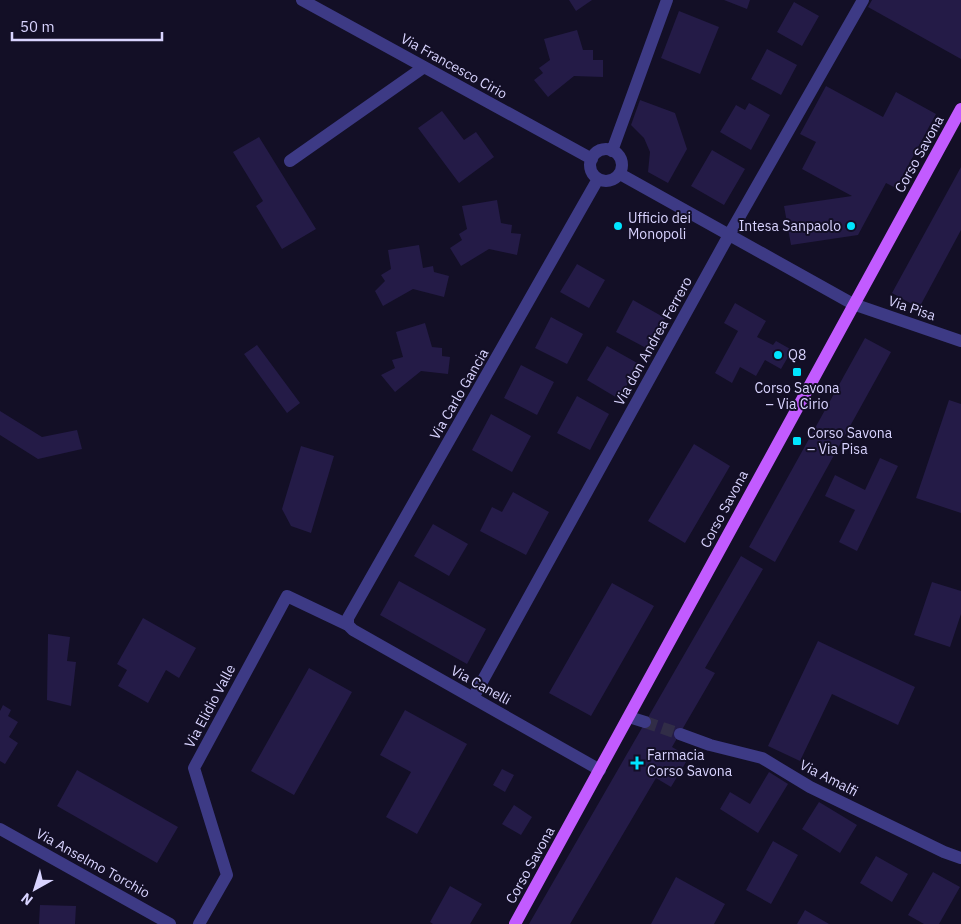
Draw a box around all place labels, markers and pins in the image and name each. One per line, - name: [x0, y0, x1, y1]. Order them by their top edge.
- place label: Ufficio dei Monopoli: [628, 209, 691, 243]
- place label: Intesa Sanpaolo: [739, 217, 841, 235]
- marker: Ufficio dei Monopoli: [612, 220, 624, 232]
- marker: Intesa Sanpaolo: [845, 220, 857, 232]
- place label: Q8: [788, 346, 806, 364]
- marker: Q8: [772, 349, 784, 361]
- marker: Corso Savona – Via Cirio: [791, 366, 803, 378]
- place label: Corso Savona – Via Cirio: [754, 379, 840, 413]
- place label: Corso Savona – Via Pisa: [807, 424, 893, 458]
- marker: Corso Savona – Via Pisa: [791, 435, 803, 447]
- place label: Farmacia Corso Savona: [647, 746, 733, 780]
- marker: Farmacia Corso Savona: [631, 757, 643, 769]

